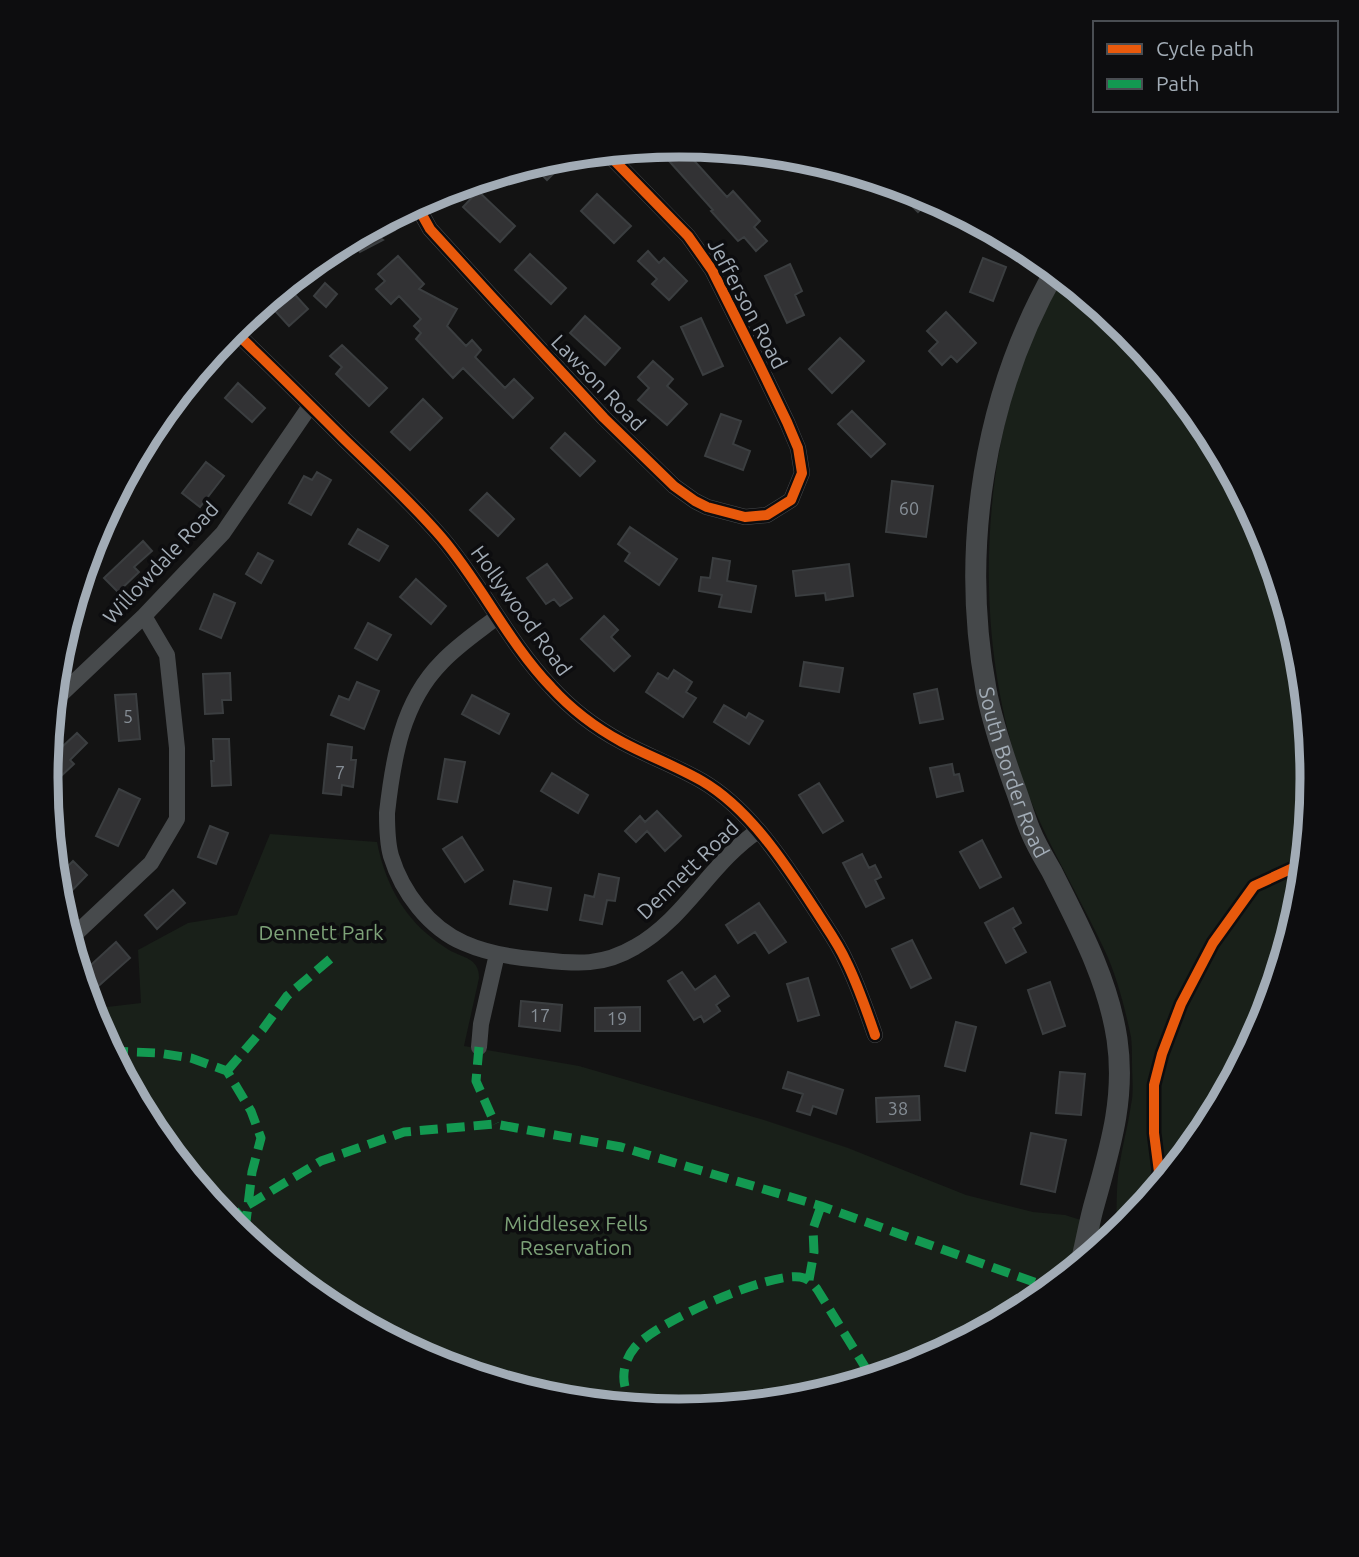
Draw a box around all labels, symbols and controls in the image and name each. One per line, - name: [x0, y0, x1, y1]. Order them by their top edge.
- legend: [1093, 21, 1338, 112]
- text: Cycle path: [1156, 36, 1254, 60]
- text: Path: [1156, 71, 1199, 95]
- street label: Jefferson Road: [703, 234, 792, 373]
- street label: Lawson Road: [547, 329, 651, 435]
- street label: Willowdale Road: [98, 496, 223, 628]
- house number: 60: [899, 498, 919, 518]
- street label: Hollywood Road: [467, 541, 577, 680]
- street label: South Border Road: [975, 685, 1054, 862]
- house number: 5: [123, 706, 133, 726]
- house number: 7: [335, 762, 345, 782]
- street label: Dennett Road: [632, 815, 743, 924]
- park label: Dennett Park: [258, 920, 384, 944]
- house number: 17: [530, 1005, 550, 1025]
- house number: 19: [607, 1008, 627, 1028]
- house number: 38: [888, 1098, 908, 1118]
- park label: Middlesex Fells Reservation: [504, 1211, 648, 1259]

